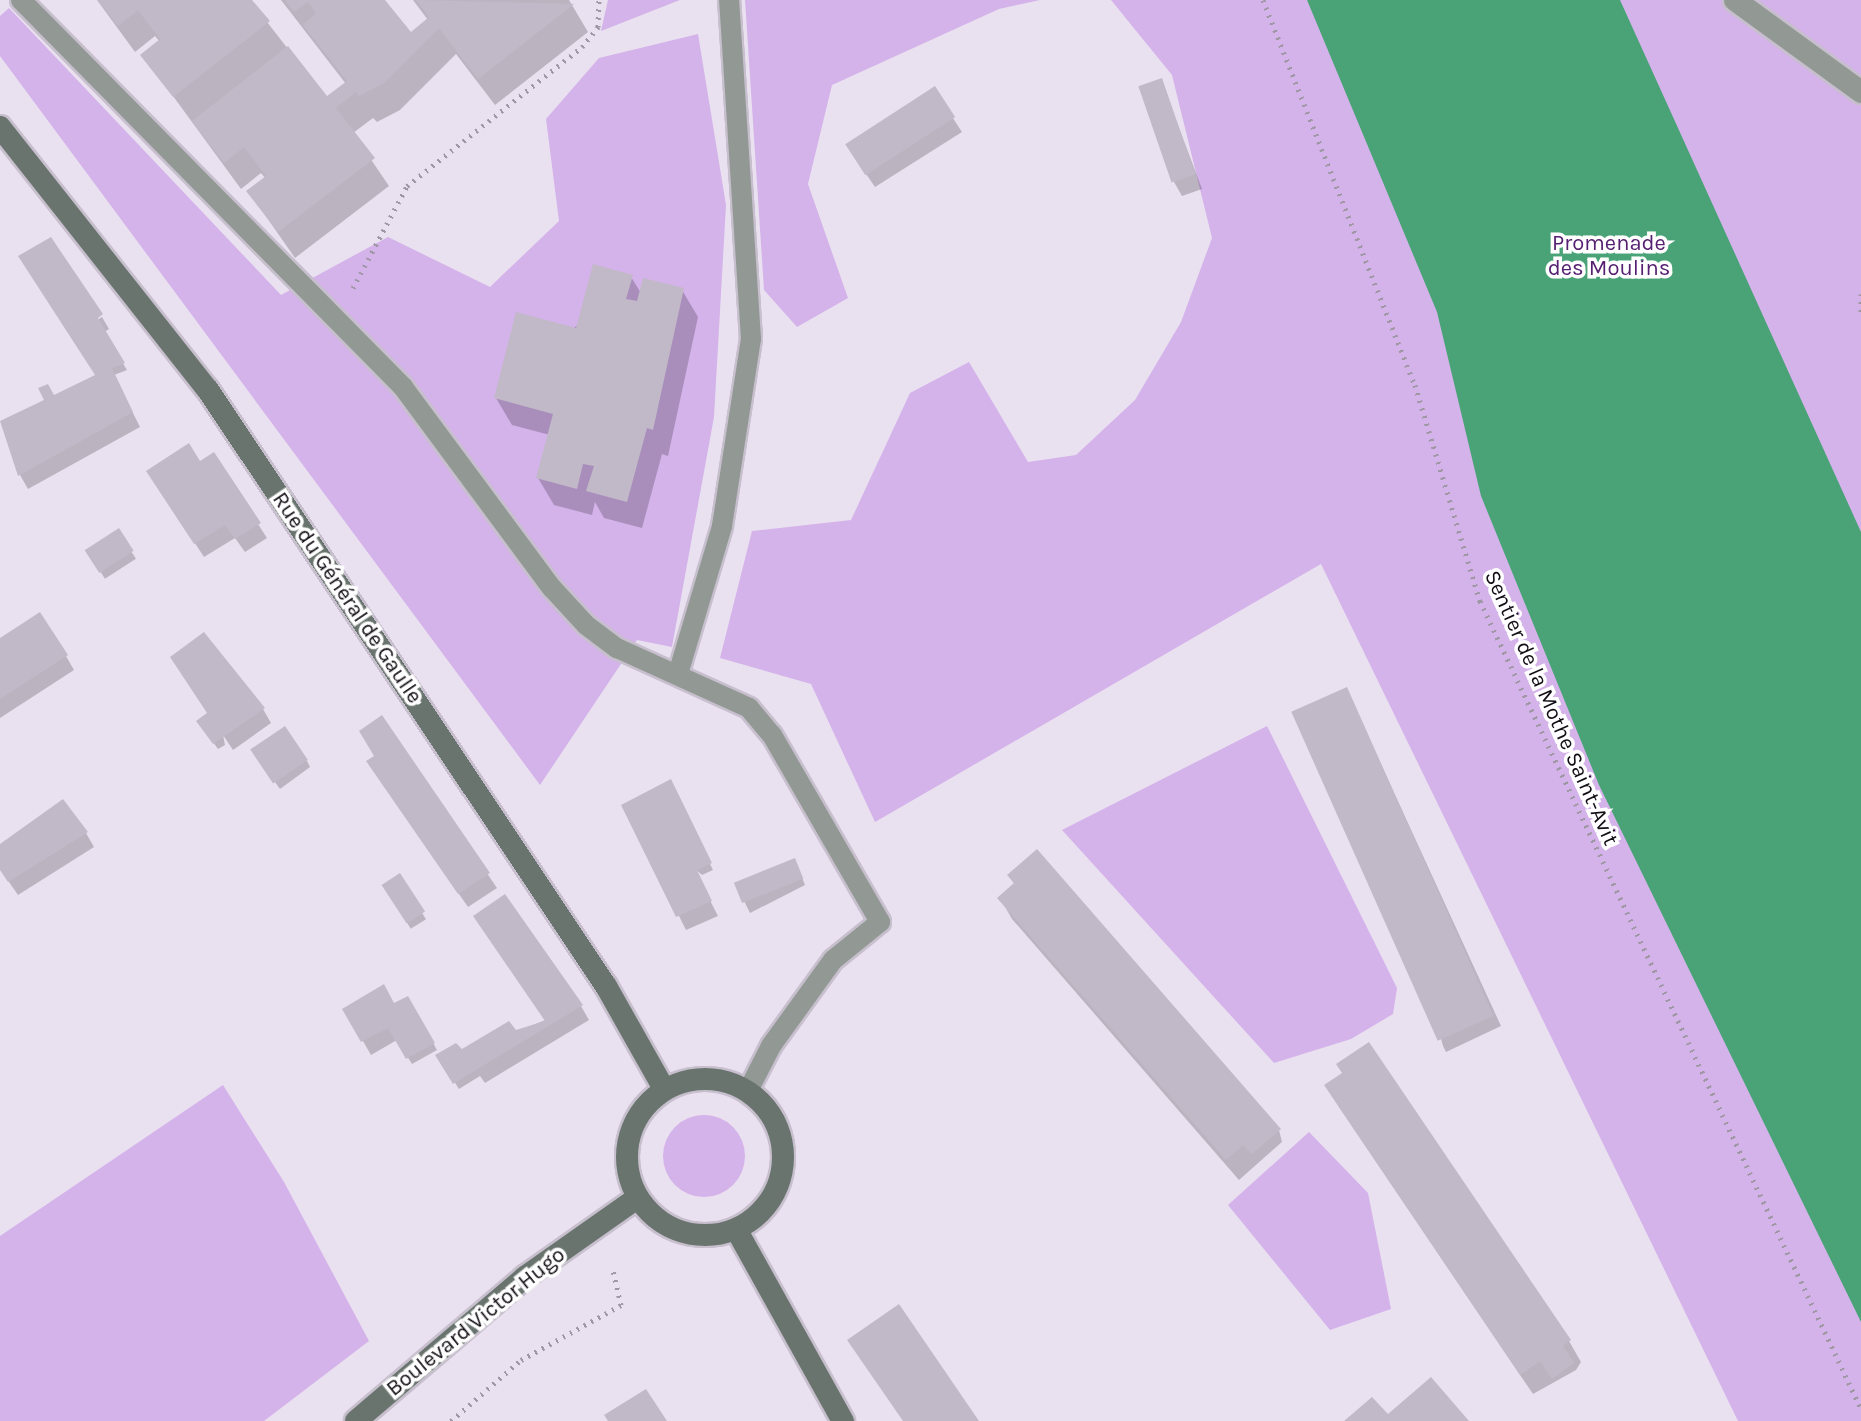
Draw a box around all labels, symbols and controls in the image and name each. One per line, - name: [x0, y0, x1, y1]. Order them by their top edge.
- park label: Promenade des Moulins: [1548, 230, 1670, 282]
- street label: Rue du Général de Gaulle: [266, 487, 428, 709]
- street label: Sentier de la Mothe Saint-Avit: [1478, 566, 1624, 850]
- street label: Boulevard Victor Hugo: [381, 1242, 571, 1402]

